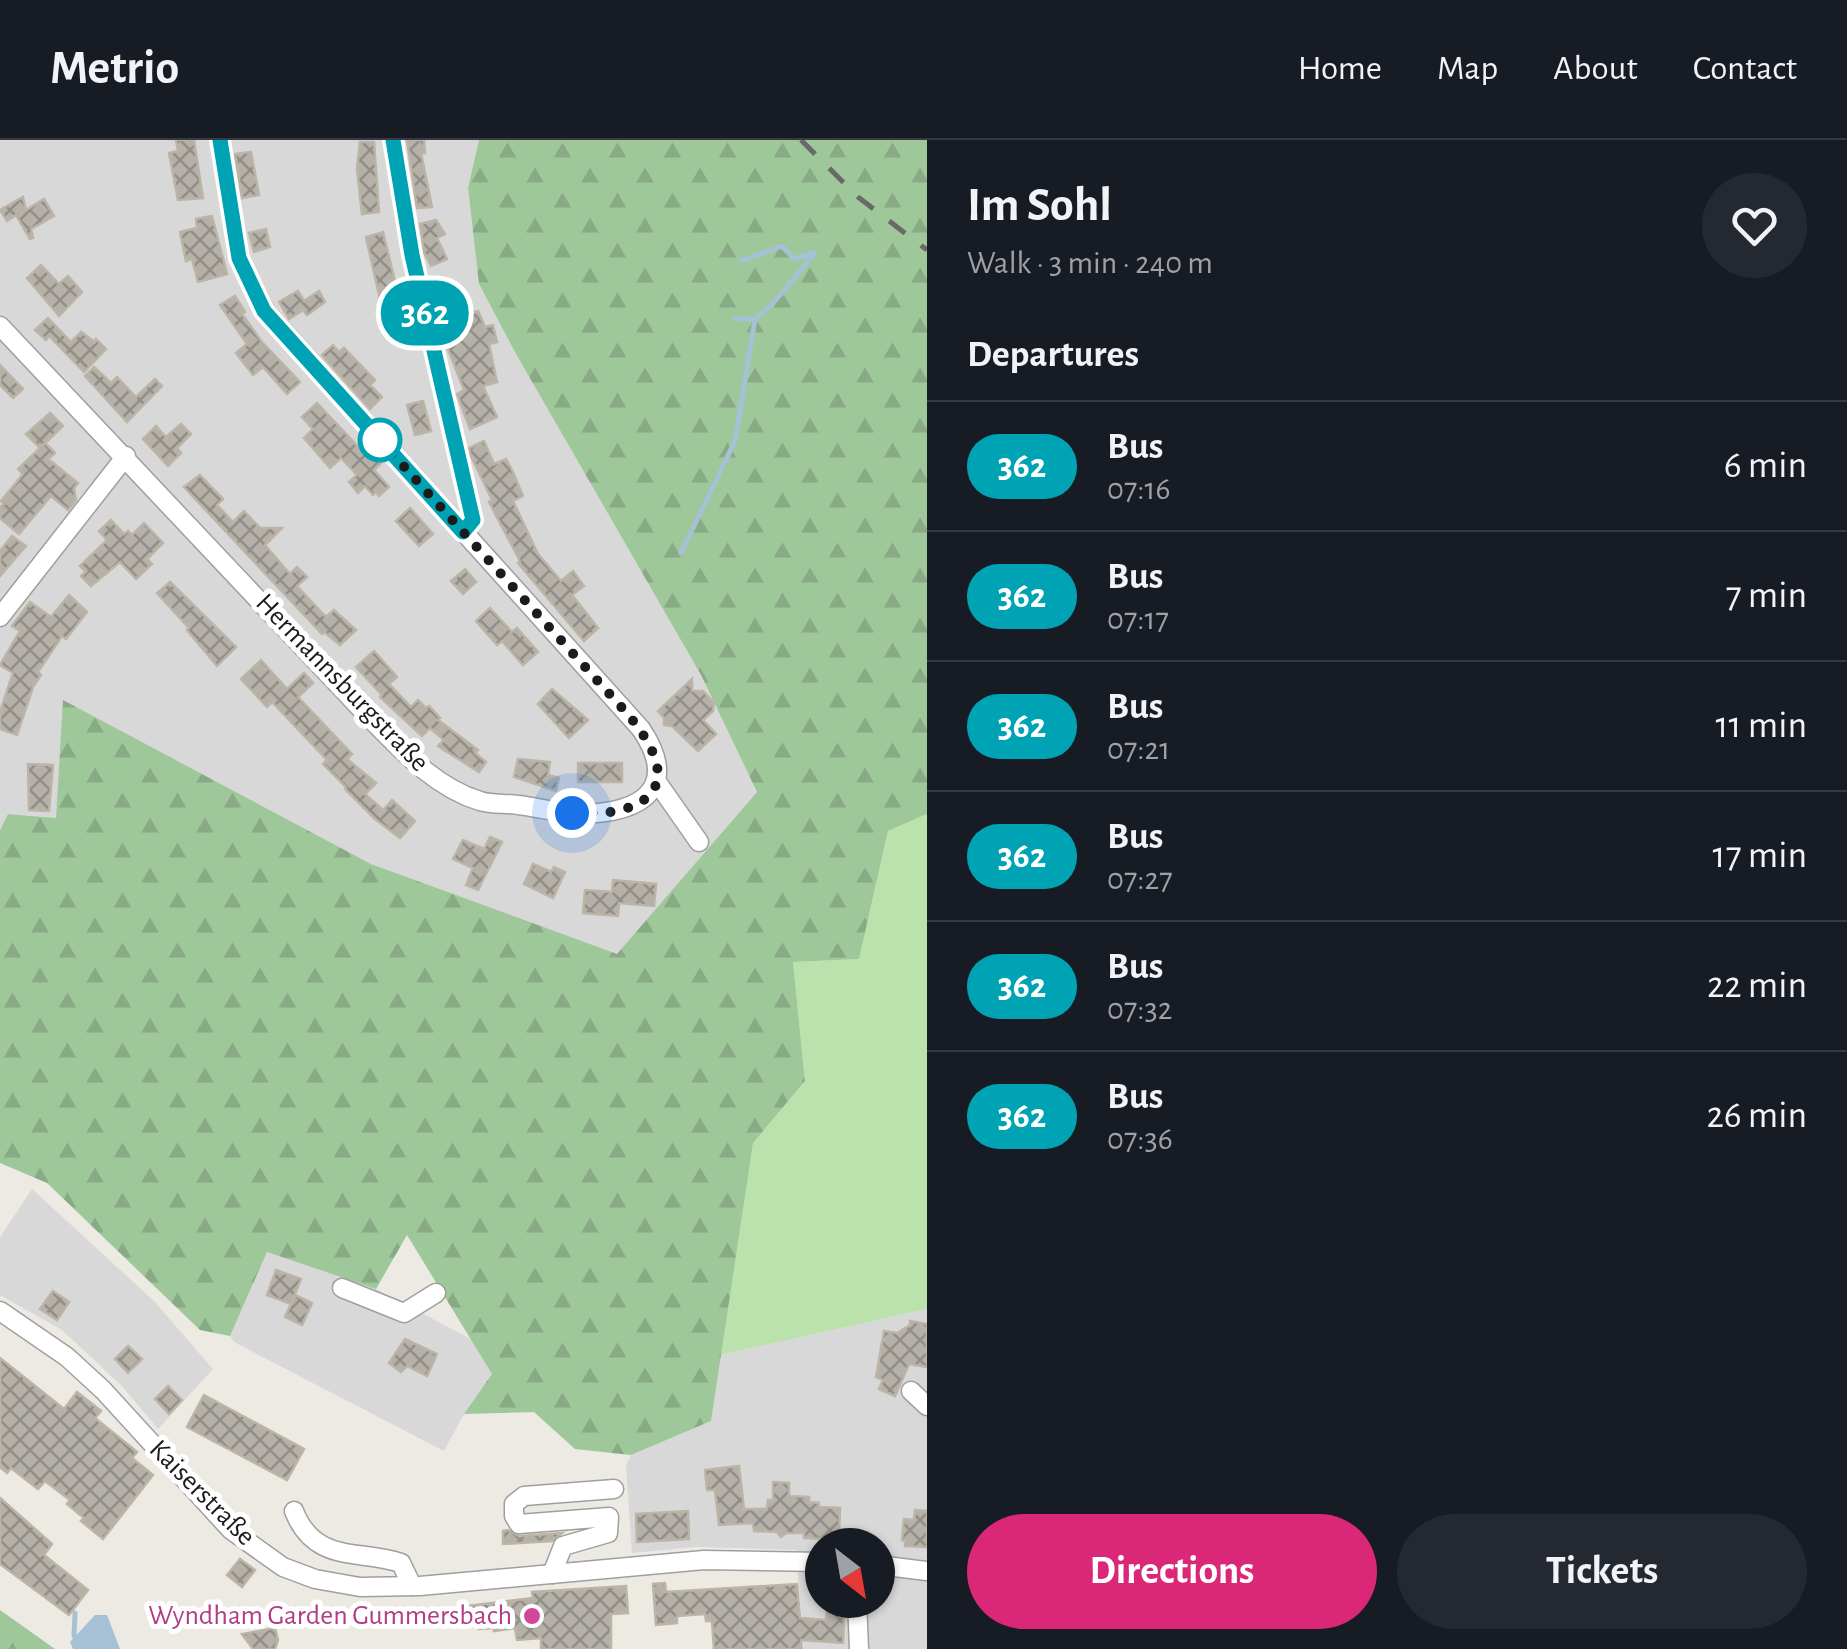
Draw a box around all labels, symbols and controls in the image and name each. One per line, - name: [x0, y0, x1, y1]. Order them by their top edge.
- text: Metrio: [50, 45, 179, 93]
- text: Home: [1298, 51, 1382, 86]
- text: Map: [1437, 51, 1498, 86]
- text: About: [1553, 51, 1638, 86]
- text: Contact: [1693, 51, 1797, 86]
- button: heart: [1702, 173, 1807, 278]
- text: Im Sohl: [967, 182, 1112, 230]
- text: Walk · 3 min · 240 m: [967, 247, 1213, 279]
- line badge: 362: [368, 280, 482, 346]
- text: 362: [401, 296, 449, 331]
- text: Departures: [967, 336, 1139, 374]
- unlabelled marker: [359, 419, 401, 461]
- text: Bus: [1107, 428, 1163, 466]
- text: 6 min: [1724, 447, 1807, 485]
- text: 362: [998, 449, 1046, 484]
- text: 07:16: [1107, 473, 1171, 505]
- text: Bus: [1107, 558, 1163, 596]
- text: 7 min: [1726, 577, 1807, 615]
- text: 362: [998, 579, 1046, 614]
- street label: Hermannsburgstraße: [250, 589, 434, 777]
- text: 07:17: [1107, 603, 1169, 635]
- text: Bus: [1107, 688, 1163, 726]
- text: 11 min: [1715, 707, 1807, 745]
- text: 362: [998, 709, 1046, 744]
- text: 07:21: [1107, 733, 1170, 765]
- your location: [547, 788, 597, 838]
- text: Bus: [1107, 818, 1163, 856]
- text: 17 min: [1713, 837, 1807, 875]
- text: 362: [998, 839, 1046, 874]
- text: 07:27: [1107, 863, 1172, 895]
- text: Bus: [1107, 948, 1163, 986]
- text: 22 min: [1707, 967, 1807, 1005]
- text: 362: [998, 969, 1046, 1004]
- text: 07:32: [1107, 993, 1172, 1025]
- text: Bus: [1107, 1078, 1163, 1116]
- text: 26 min: [1706, 1097, 1807, 1135]
- text: 362: [998, 1099, 1046, 1134]
- text: 07:36: [1107, 1123, 1173, 1155]
- street label: Kaiserstraße: [144, 1435, 260, 1551]
- button: Directions: [967, 1514, 1377, 1629]
- button: Tickets: [1397, 1514, 1807, 1629]
- north arrow: [805, 1528, 895, 1618]
- map controls: [805, 1528, 895, 1618]
- place label: Wyndham Garden Gummersbach: [148, 1602, 512, 1630]
- marker: Wyndham Garden Gummersbach: [521, 1605, 543, 1627]

